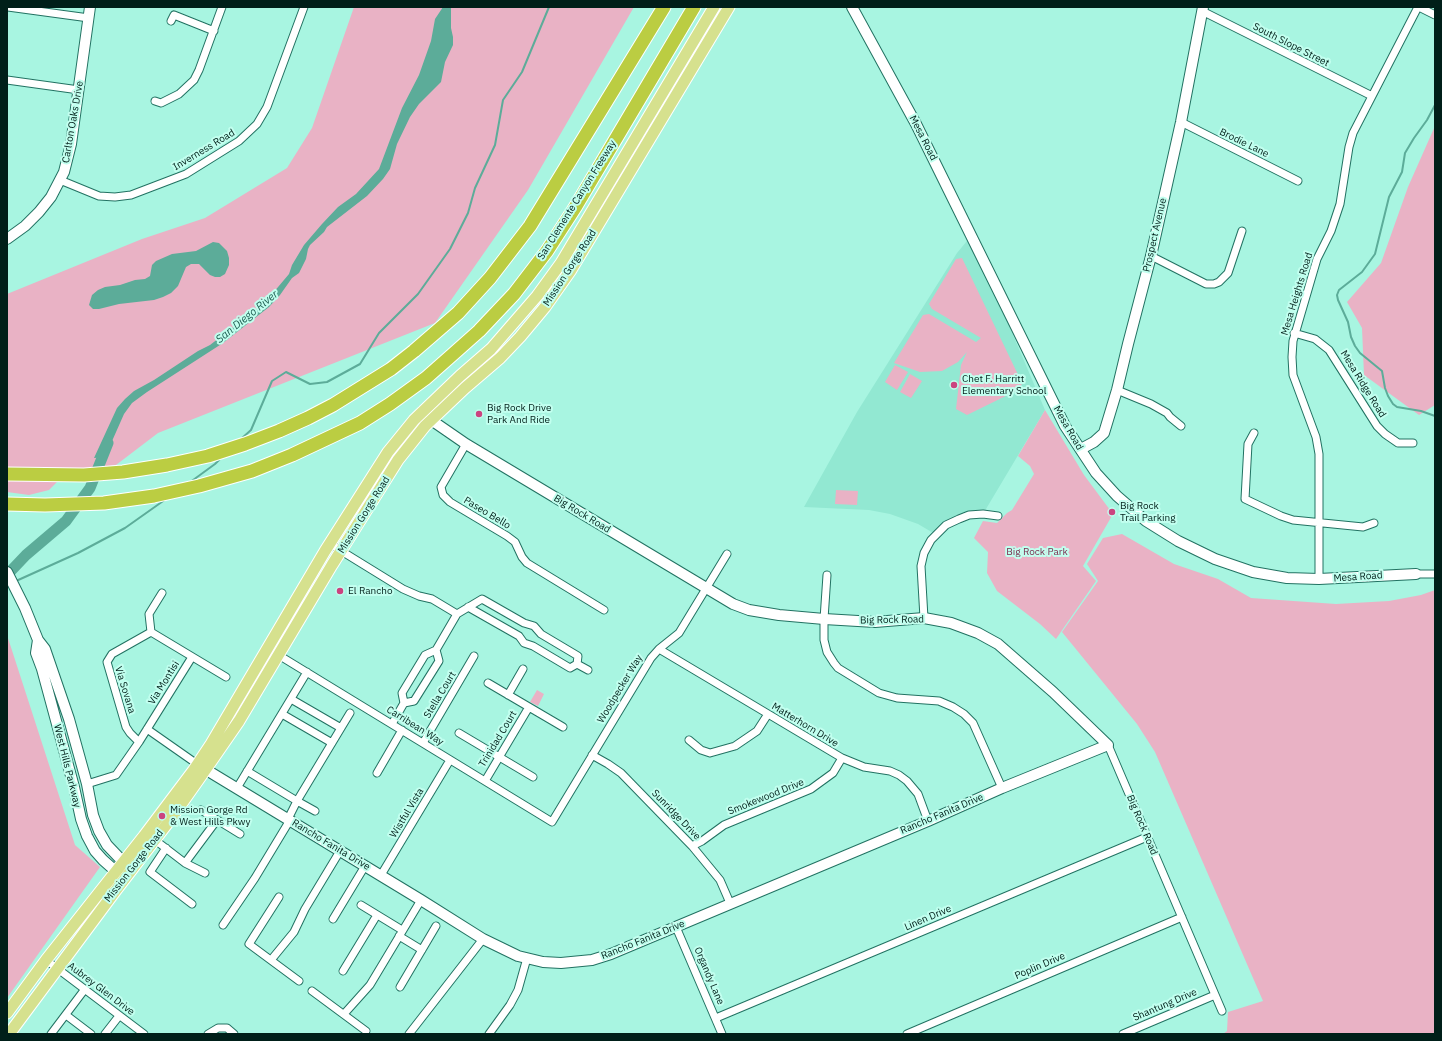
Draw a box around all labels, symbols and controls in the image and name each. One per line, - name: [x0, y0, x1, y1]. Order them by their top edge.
- street label: South Slope Street: [1251, 21, 1331, 69]
- street label: Carlton Oaks Drive: [60, 80, 86, 164]
- street label: Mesa Road: [906, 113, 940, 163]
- street label: Brodie Lane: [1217, 126, 1271, 160]
- street label: Inverness Road: [171, 127, 237, 173]
- street label: San Clemente Canyon Freeway: [535, 138, 619, 262]
- street label: Prospect Avenue: [1141, 197, 1169, 273]
- street label: Mission Gorge Road: [541, 228, 599, 308]
- street label: Mesa Heights Road: [1279, 251, 1315, 337]
- water label: San Diego River: [213, 288, 281, 346]
- street label: Mesa Ridge Road: [1338, 348, 1388, 420]
- place label: Chet F. Harritt Elementary School: [962, 373, 1046, 396]
- marker: Chet F. Harritt Elementary School: [949, 380, 959, 390]
- place label: Big Rock Drive Park And Ride: [487, 402, 551, 426]
- street label: Mesa Road: [1051, 404, 1085, 452]
- marker: Big Rock Drive Park And Ride: [474, 409, 484, 419]
- street label: Mission Gorge Road: [335, 474, 393, 556]
- street label: Big Rock Road: [551, 492, 613, 536]
- street label: Paseo Bello: [461, 494, 513, 532]
- place label: Big Rock Trail Parking: [1120, 500, 1176, 524]
- marker: Big Rock Trail Parking: [1107, 507, 1117, 517]
- park label: Big Rock Park: [1006, 546, 1068, 558]
- street label: Mesa Road: [1333, 569, 1383, 585]
- place label: El Rancho: [348, 585, 393, 597]
- marker: El Rancho: [335, 586, 345, 596]
- street label: Big Rock Road: [860, 613, 924, 627]
- street label: Woodpecker Way: [595, 653, 645, 725]
- street label: Via Montisi: [146, 659, 182, 707]
- street label: Via Sovana: [112, 665, 138, 715]
- street label: Stella Court: [421, 669, 459, 721]
- street label: Matterhorn Drive: [769, 700, 841, 750]
- street label: Carribean Way: [384, 704, 446, 748]
- street label: Trinidad Court: [476, 709, 520, 769]
- street label: West Hills Parkway: [51, 723, 83, 809]
- street label: Smokewood Drive: [726, 776, 806, 818]
- street label: Wistful Vista: [387, 786, 427, 840]
- street label: Sunridge Drive: [649, 787, 703, 843]
- street label: Rancho Fanita Drive: [899, 791, 985, 837]
- street label: Big Rock Road: [1124, 793, 1160, 857]
- place label: Mission Gorge Rd & West Hills Pkwy: [170, 804, 250, 828]
- marker: Mission Gorge Rd & West Hills Pkwy: [157, 811, 167, 821]
- street label: Rancho Fanita Drive: [290, 817, 372, 873]
- street label: Mission Gorge Road: [102, 827, 166, 905]
- street label: Linen Drive: [903, 903, 953, 933]
- street label: Rancho Fanita Drive: [599, 918, 687, 962]
- street label: Organdy Lane: [691, 945, 727, 1007]
- street label: Poplin Drive: [1013, 950, 1067, 982]
- street label: Aubrey Glen Drive: [65, 960, 137, 1018]
- street label: Shantung Drive: [1131, 986, 1199, 1024]

